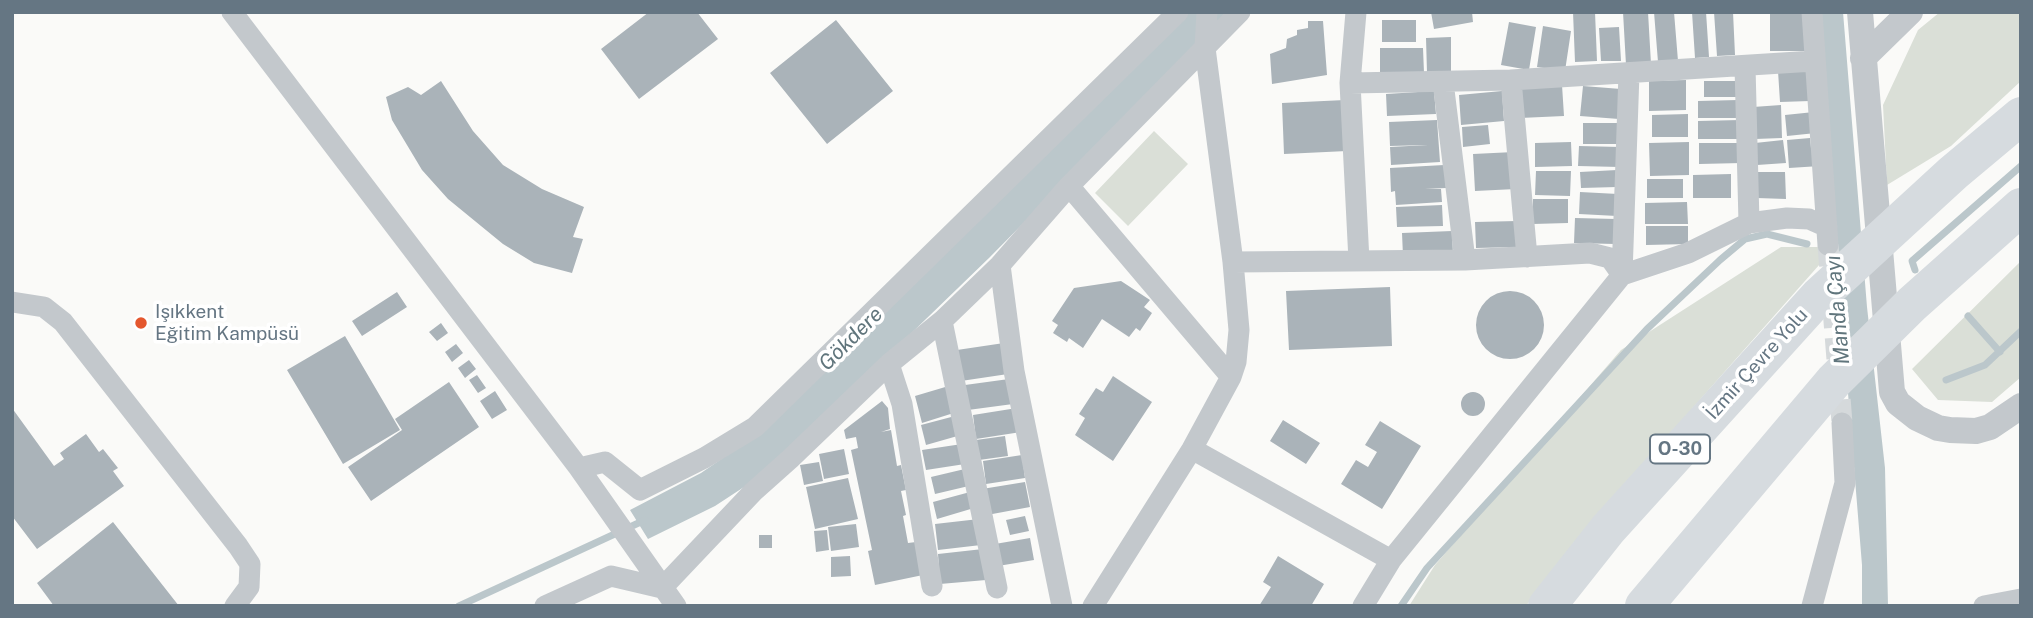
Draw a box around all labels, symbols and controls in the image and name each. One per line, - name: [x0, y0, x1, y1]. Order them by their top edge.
- water label: Manda Çayı: [1821, 254, 1855, 366]
- place label: Işıkkent Eğitim Kampüsü: [155, 301, 299, 345]
- water label: Gökdere: [814, 302, 888, 376]
- street label: İzmir Çevre Yolu: [1701, 304, 1813, 424]
- marker: Işıkkent Eğitim Kampüsü: [133, 315, 149, 331]
- road number: O-30: [1650, 434, 1710, 463]

